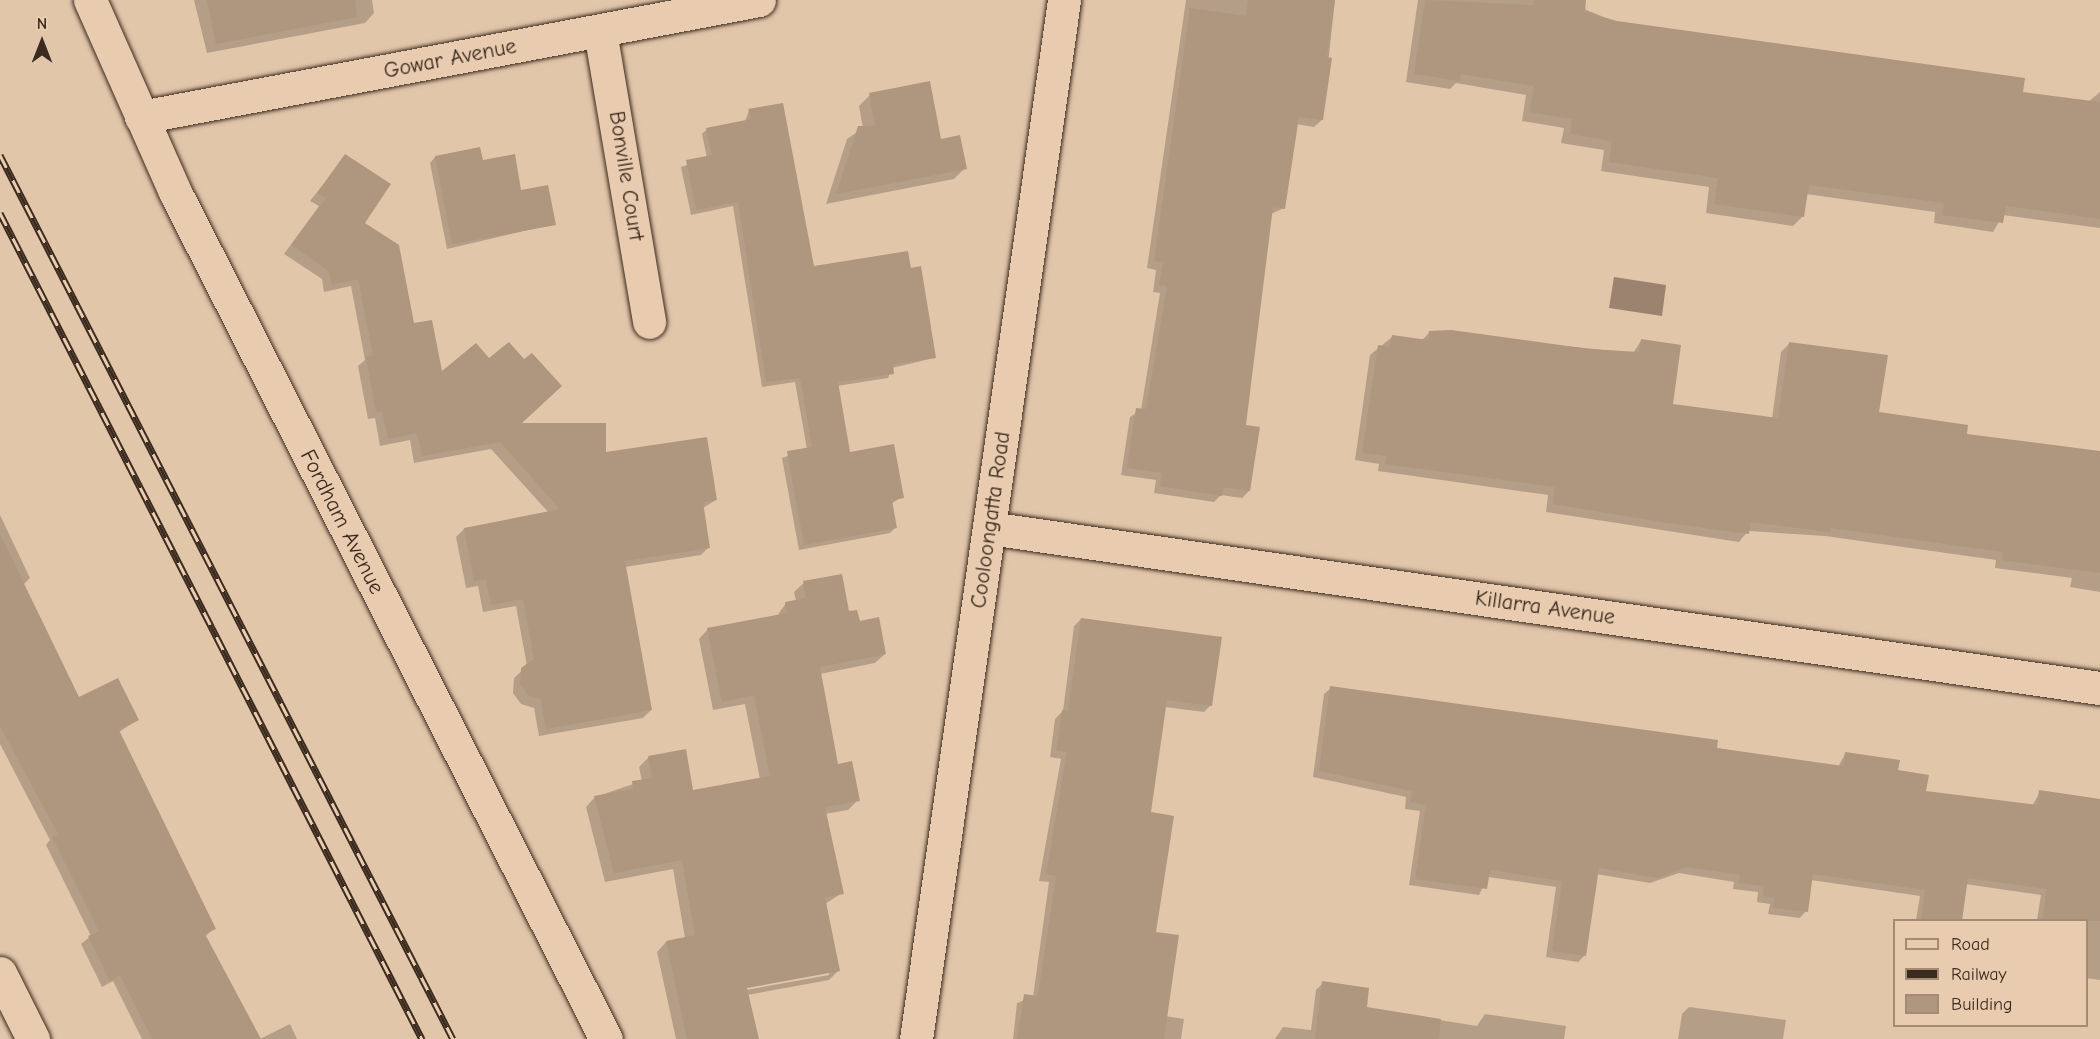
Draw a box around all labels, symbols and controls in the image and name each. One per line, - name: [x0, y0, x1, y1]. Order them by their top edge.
- north arrow: [12, 12, 72, 72]
- text: N: [37, 15, 47, 33]
- street label: Gowar Avenue: [382, 33, 518, 85]
- street label: Bonville Court: [603, 109, 649, 243]
- street label: Cooloongatta Road: [966, 430, 1016, 610]
- street label: Fordham Avenue: [294, 445, 390, 599]
- street label: Killarra Avenue: [1473, 585, 1617, 631]
- legend: [1893, 919, 2088, 1027]
- text: Road: [1951, 934, 1990, 955]
- text: Railway: [1951, 964, 2007, 985]
- text: Building: [1951, 994, 2013, 1015]

